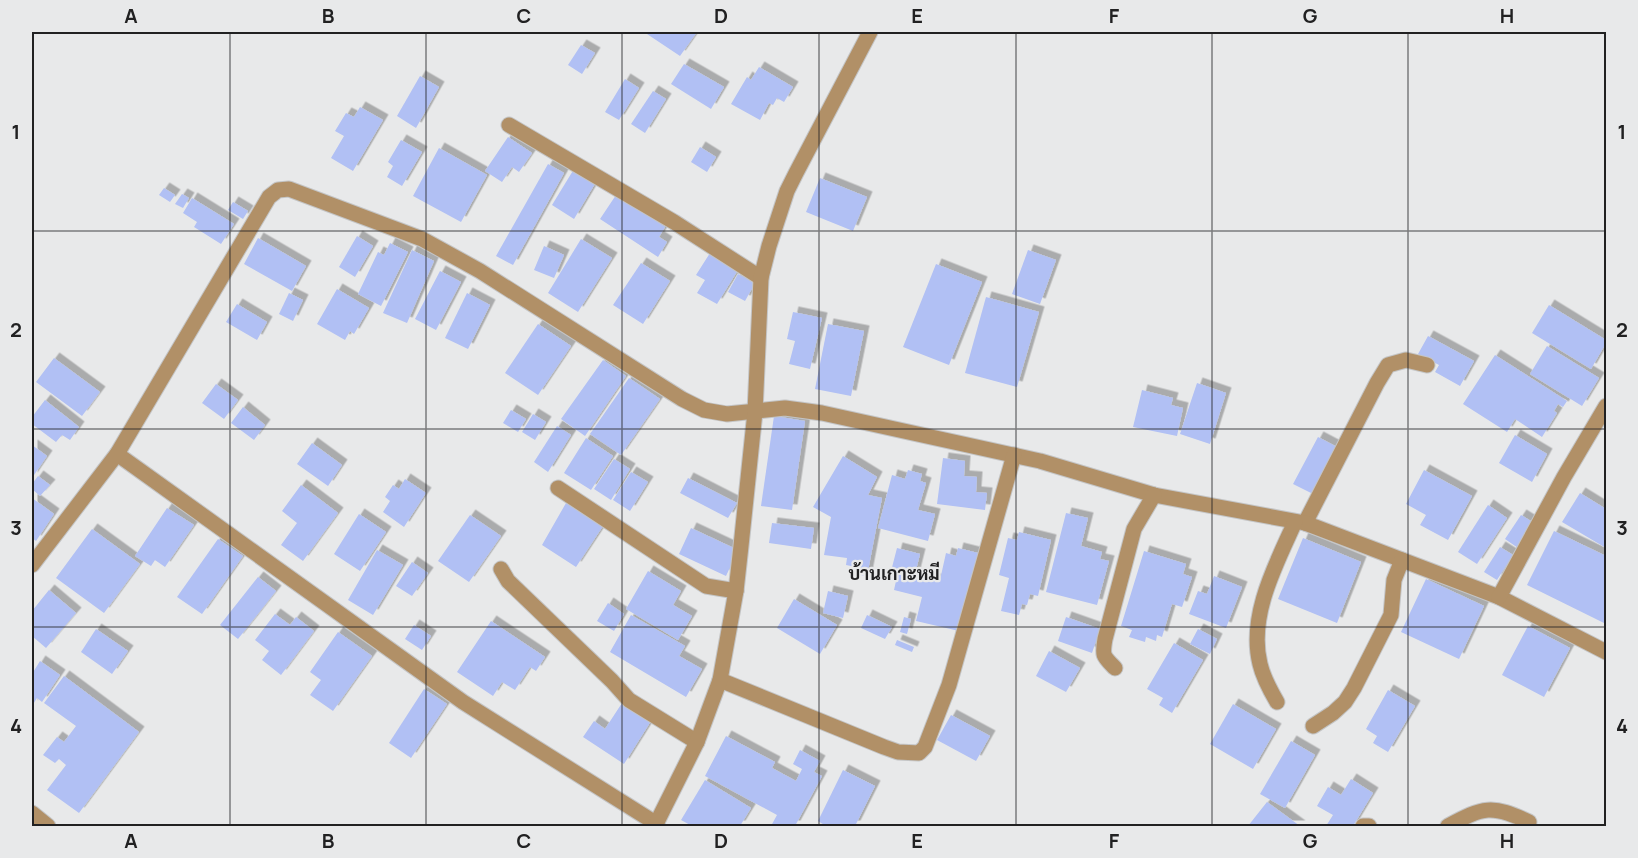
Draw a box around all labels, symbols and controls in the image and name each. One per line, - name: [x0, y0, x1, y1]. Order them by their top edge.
- text: A: [124, 2, 138, 29]
- text: B: [322, 2, 335, 29]
- text: C: [517, 2, 531, 29]
- text: D: [714, 2, 728, 29]
- text: E: [911, 2, 923, 29]
- text: F: [1109, 2, 1120, 29]
- text: G: [1303, 2, 1318, 29]
- text: H: [1500, 2, 1514, 29]
- text: 1: [12, 118, 20, 145]
- text: 1: [1618, 118, 1626, 145]
- text: 2: [10, 316, 22, 343]
- text: 2: [1616, 316, 1628, 343]
- text: 3: [10, 514, 22, 541]
- text: 3: [1616, 514, 1628, 541]
- district label: บ้านเกาะหมี: [848, 561, 940, 585]
- text: 4: [10, 712, 22, 739]
- text: 4: [1616, 712, 1628, 739]
- text: A: [124, 827, 138, 854]
- text: B: [322, 827, 335, 854]
- text: C: [517, 827, 531, 854]
- text: D: [714, 827, 728, 854]
- text: E: [911, 827, 923, 854]
- text: F: [1109, 827, 1120, 854]
- text: G: [1303, 827, 1318, 854]
- text: H: [1500, 827, 1514, 854]

